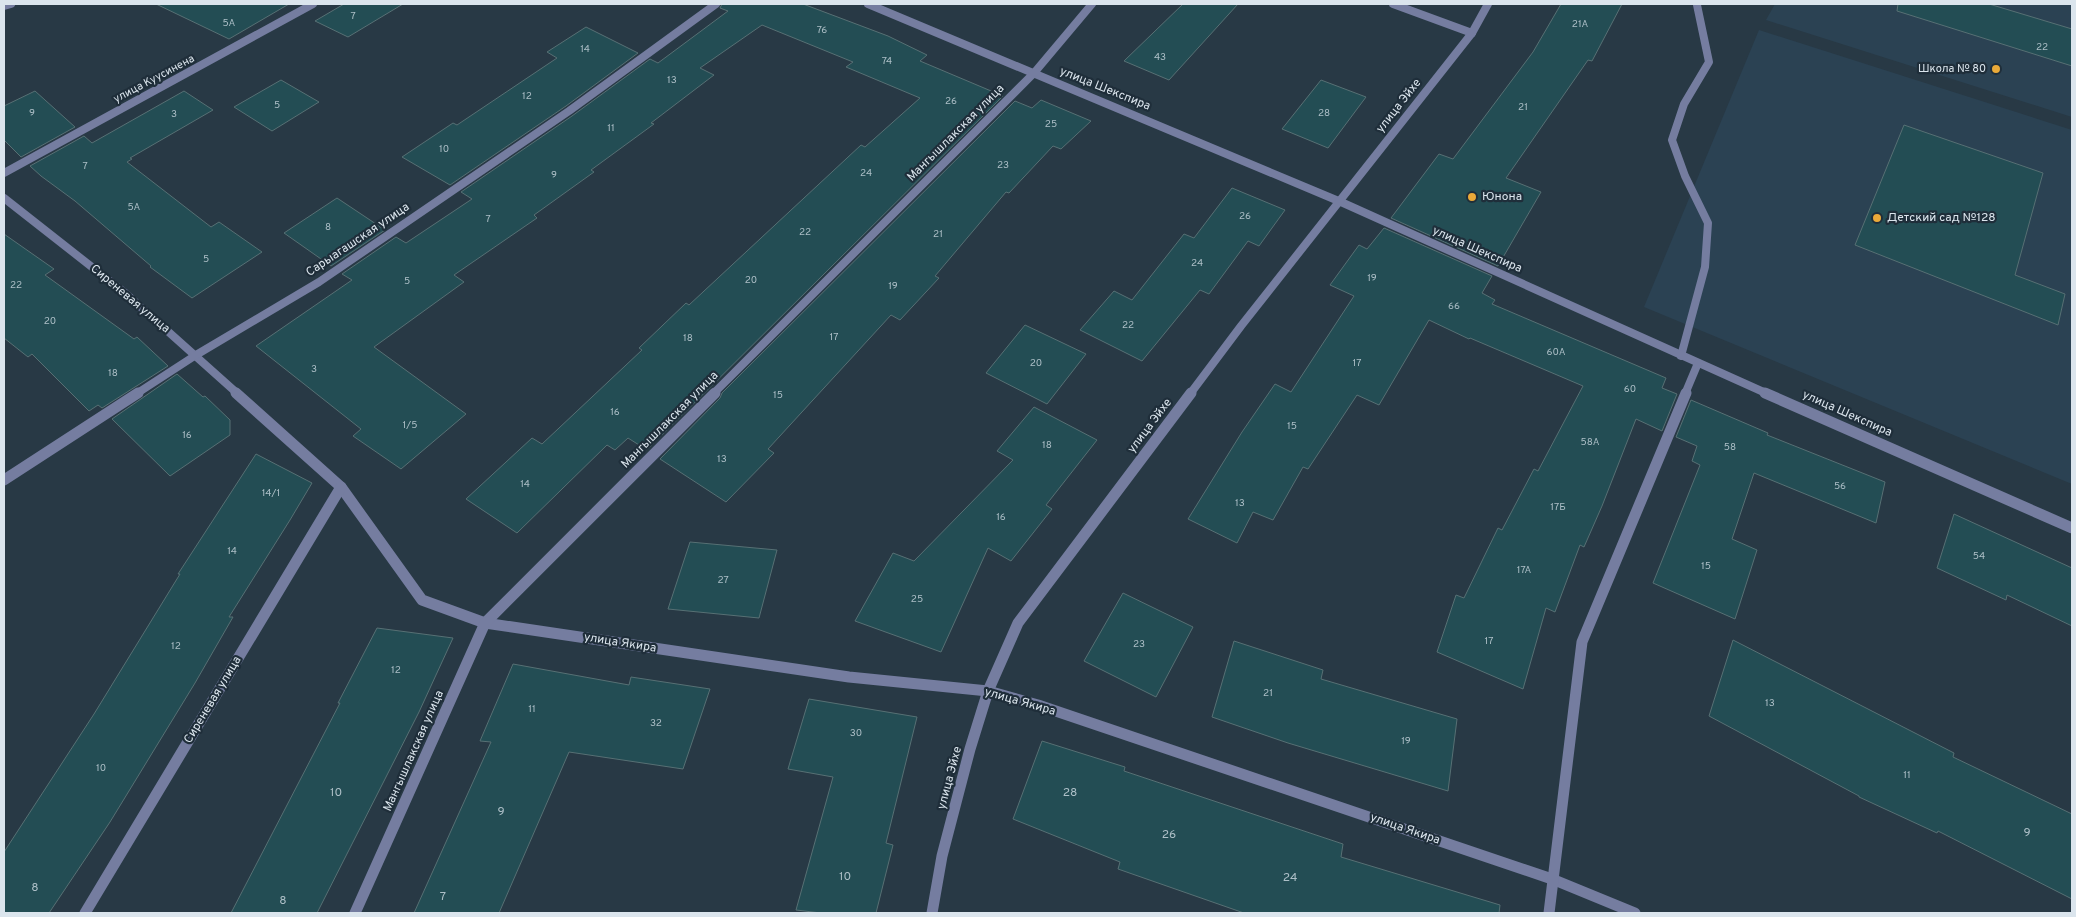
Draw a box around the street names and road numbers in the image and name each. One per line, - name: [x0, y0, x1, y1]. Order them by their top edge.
- street label: улица Куусинена: [111, 52, 197, 106]
- street label: улица Шекспира: [1057, 63, 1153, 115]
- street label: улица Эйхе: [1373, 76, 1425, 136]
- street label: Мангышлакская улица: [904, 81, 1008, 185]
- street label: Сарыагашская улица: [303, 199, 413, 281]
- street label: улица Шекспира: [1430, 223, 1524, 277]
- street label: Сиреневая улица: [87, 261, 173, 337]
- street label: Мангышлакская улица: [618, 368, 722, 472]
- street label: улица Шекспира: [1800, 387, 1894, 441]
- street label: улица Эйхе: [1124, 395, 1176, 457]
- street label: улица Якира: [583, 629, 657, 657]
- street label: Сиреневая улица: [181, 653, 245, 747]
- street label: улица Якира: [983, 684, 1057, 720]
- street label: Мангышлакская улица: [380, 688, 448, 814]
- street label: улица Эйхе: [934, 745, 966, 811]
- street label: улица Якира: [1368, 810, 1442, 848]

